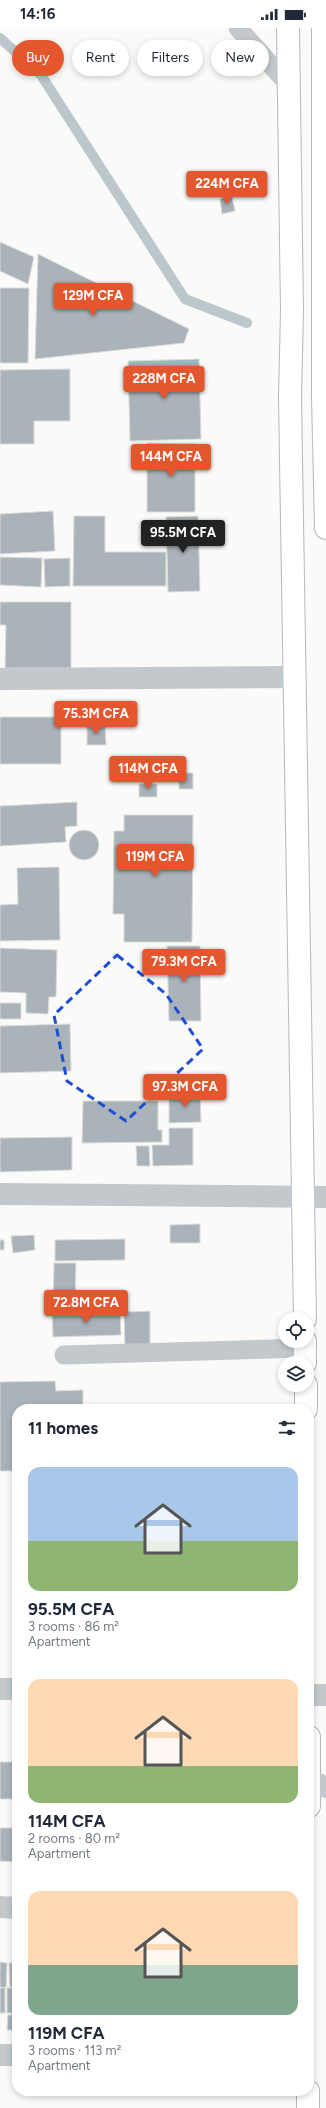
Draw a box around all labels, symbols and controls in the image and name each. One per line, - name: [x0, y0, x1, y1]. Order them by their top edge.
- text: 14:16: [20, 5, 55, 23]
- chip: Buy: [12, 40, 64, 76]
- chip: Rent: [72, 40, 129, 76]
- chip: Filters: [137, 40, 203, 76]
- chip: New: [211, 40, 269, 76]
- pin: 224M CFA: [186, 171, 268, 205]
- text: 224M CFA: [195, 176, 259, 191]
- pin: 129M CFA: [52, 283, 134, 317]
- text: 129M CFA: [63, 288, 123, 303]
- pin: 228M CFA: [123, 366, 205, 400]
- text: 228M CFA: [132, 371, 196, 386]
- pin: 144M CFA: [130, 444, 212, 478]
- text: 144M CFA: [140, 449, 202, 464]
- pin: 95.5M CFA: [137, 520, 229, 554]
- text: 95.5M CFA: [150, 525, 216, 540]
- pin: 75.3M CFA: [50, 701, 142, 735]
- text: 75.3M CFA: [63, 706, 129, 721]
- pin: 114M CFA: [107, 756, 189, 790]
- text: 114M CFA: [118, 761, 178, 776]
- pin: 119M CFA: [114, 844, 196, 878]
- text: 119M CFA: [126, 849, 184, 864]
- pin: 79.3M CFA: [138, 949, 230, 983]
- text: 79.3M CFA: [151, 954, 217, 969]
- pin: 97.3M CFA: [139, 1074, 231, 1108]
- text: 97.3M CFA: [152, 1079, 218, 1094]
- pin: 72.8M CFA: [40, 1290, 132, 1324]
- text: 72.8M CFA: [53, 1295, 119, 1310]
- map controls: [278, 1312, 314, 1392]
- button: locate: [278, 1312, 314, 1348]
- button: layers: [278, 1356, 314, 1392]
- icon: filters: [276, 1417, 298, 1439]
- text: 11 homes: [28, 1418, 98, 1438]
- icon: home: [127, 1493, 199, 1565]
- text: 95.5M CFA: [28, 1599, 114, 1619]
- text: 3 rooms · 86 m²: [28, 1619, 119, 1634]
- text: Apartment: [28, 1634, 91, 1649]
- icon: home: [127, 1705, 199, 1777]
- text: 114M CFA: [28, 1811, 106, 1831]
- text: 2 rooms · 80 m²: [28, 1831, 120, 1846]
- text: Apartment: [28, 1846, 91, 1861]
- icon: home: [127, 1917, 199, 1989]
- text: 119M CFA: [28, 2023, 105, 2043]
- text: 3 rooms · 113 m²: [28, 2043, 121, 2058]
- text: Apartment: [28, 2058, 91, 2073]

